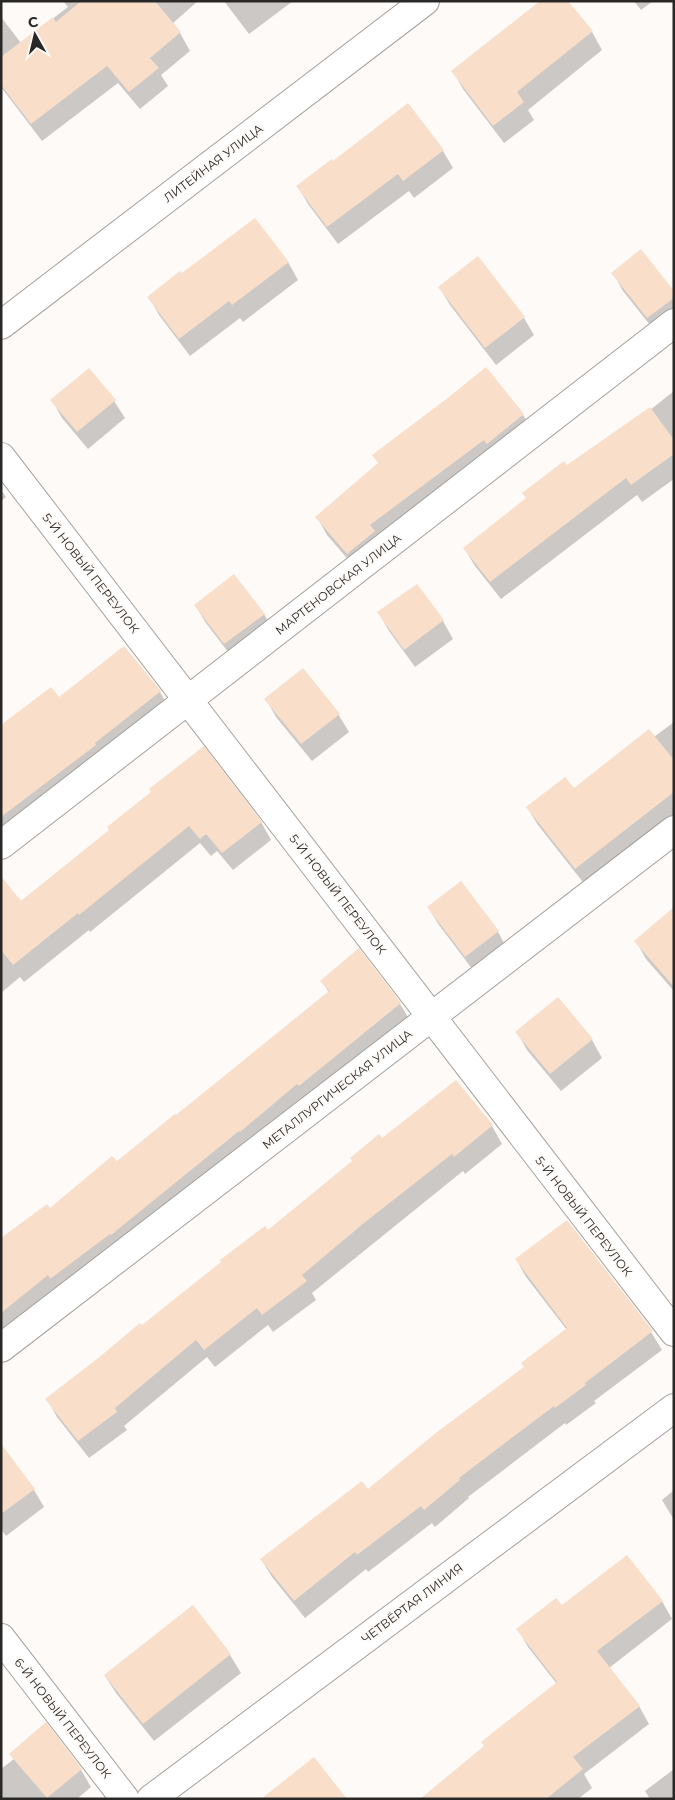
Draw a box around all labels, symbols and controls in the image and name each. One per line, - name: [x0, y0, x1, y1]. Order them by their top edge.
- north arrow: [10, 10, 60, 60]
- text: С: [27, 13, 39, 32]
- street label: ЛИТЕЙНАЯ УЛИЦА: [160, 121, 266, 205]
- street label: 5-Й НОВЫЙ ПЕРЕУЛОК: [39, 510, 143, 636]
- street label: МАРТЕНОВСКАЯ УЛИЦА: [272, 530, 404, 638]
- street label: 5-Й НОВЫЙ ПЕРЕУЛОК: [286, 831, 390, 957]
- street label: МЕТАЛЛУРГИЧЕСКАЯ УЛИЦА: [259, 1026, 415, 1152]
- street label: 5-Й НОВЫЙ ПЕРЕУЛОК: [532, 1153, 636, 1279]
- street label: ЧЕТВЁРТАЯ ЛИНИЯ: [358, 1560, 466, 1646]
- street label: 6-Й НОВЫЙ ПЕРЕУЛОК: [11, 1655, 115, 1782]

